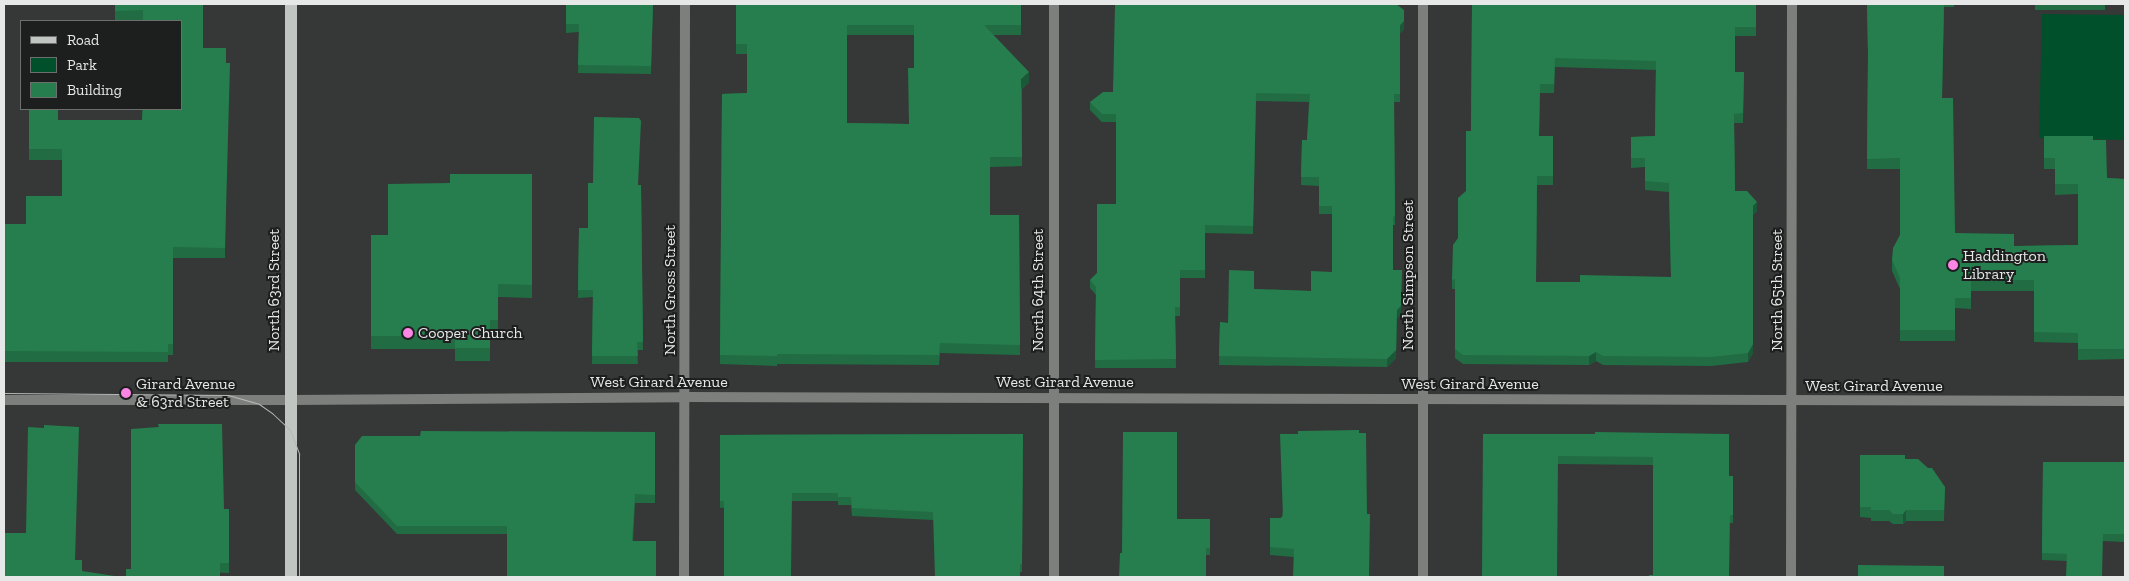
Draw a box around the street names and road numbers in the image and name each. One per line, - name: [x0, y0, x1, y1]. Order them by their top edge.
- street label: North Simpson Street: [1398, 200, 1418, 350]
- street label: North Gross Street: [660, 225, 680, 355]
- street label: North 63rd Street: [264, 229, 284, 351]
- street label: North 64th Street: [1028, 229, 1048, 351]
- street label: North 65th Street: [1767, 229, 1787, 351]
- street label: West Girard Avenue: [590, 372, 728, 392]
- street label: West Girard Avenue: [996, 372, 1134, 392]
- street label: West Girard Avenue: [1401, 374, 1539, 394]
- street label: West Girard Avenue: [1805, 376, 1943, 396]

